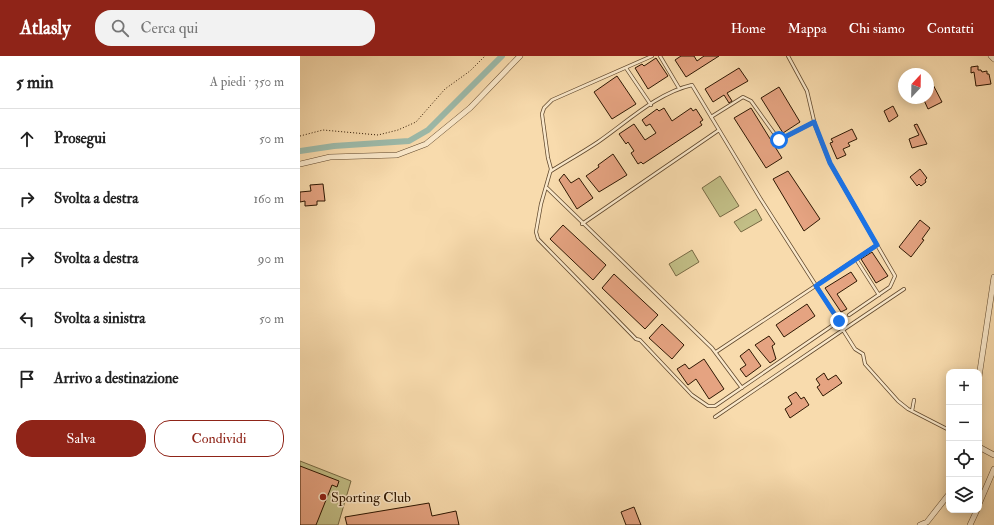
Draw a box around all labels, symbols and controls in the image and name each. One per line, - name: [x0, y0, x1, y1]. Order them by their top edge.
- search box: [95, 10, 375, 46]
- text: Atlasly: [20, 16, 71, 40]
- icon: search: [109, 17, 131, 39]
- text: Cerca qui: [141, 19, 198, 38]
- text: Home: [731, 20, 766, 37]
- text: Mappa: [788, 20, 827, 37]
- text: Chi siamo: [849, 20, 905, 37]
- text: Contatti: [927, 20, 974, 37]
- north arrow: [898, 68, 934, 104]
- text: 5 min: [16, 72, 54, 93]
- text: A piedi · 350 m: [210, 74, 284, 90]
- icon: ahead: [16, 128, 38, 150]
- text: Prosegui: [54, 129, 106, 148]
- text: 50 m: [259, 131, 284, 147]
- route start: [770, 131, 788, 149]
- icon: right: [16, 188, 38, 210]
- text: Svolta a destra: [54, 189, 138, 208]
- text: 160 m: [253, 191, 284, 207]
- icon: right: [16, 248, 38, 270]
- text: Svolta a destra: [54, 249, 138, 268]
- text: 90 m: [258, 251, 284, 267]
- icon: left: [16, 308, 38, 330]
- text: Svolta a sinistra: [54, 309, 146, 328]
- text: 50 m: [259, 311, 284, 327]
- route end: [830, 312, 848, 330]
- icon: arrive: [16, 368, 38, 390]
- text: Arrivo a destinazione: [54, 369, 179, 388]
- map controls: [946, 369, 982, 513]
- button: +: [946, 369, 982, 405]
- button: −: [946, 405, 982, 441]
- button: Salva: [16, 420, 146, 457]
- button: Condividi: [154, 420, 284, 457]
- button: locate: [946, 441, 982, 477]
- button: layers: [946, 477, 982, 513]
- place label: Sporting Club: [331, 489, 411, 507]
- marker: Sporting Club: [318, 492, 328, 502]

